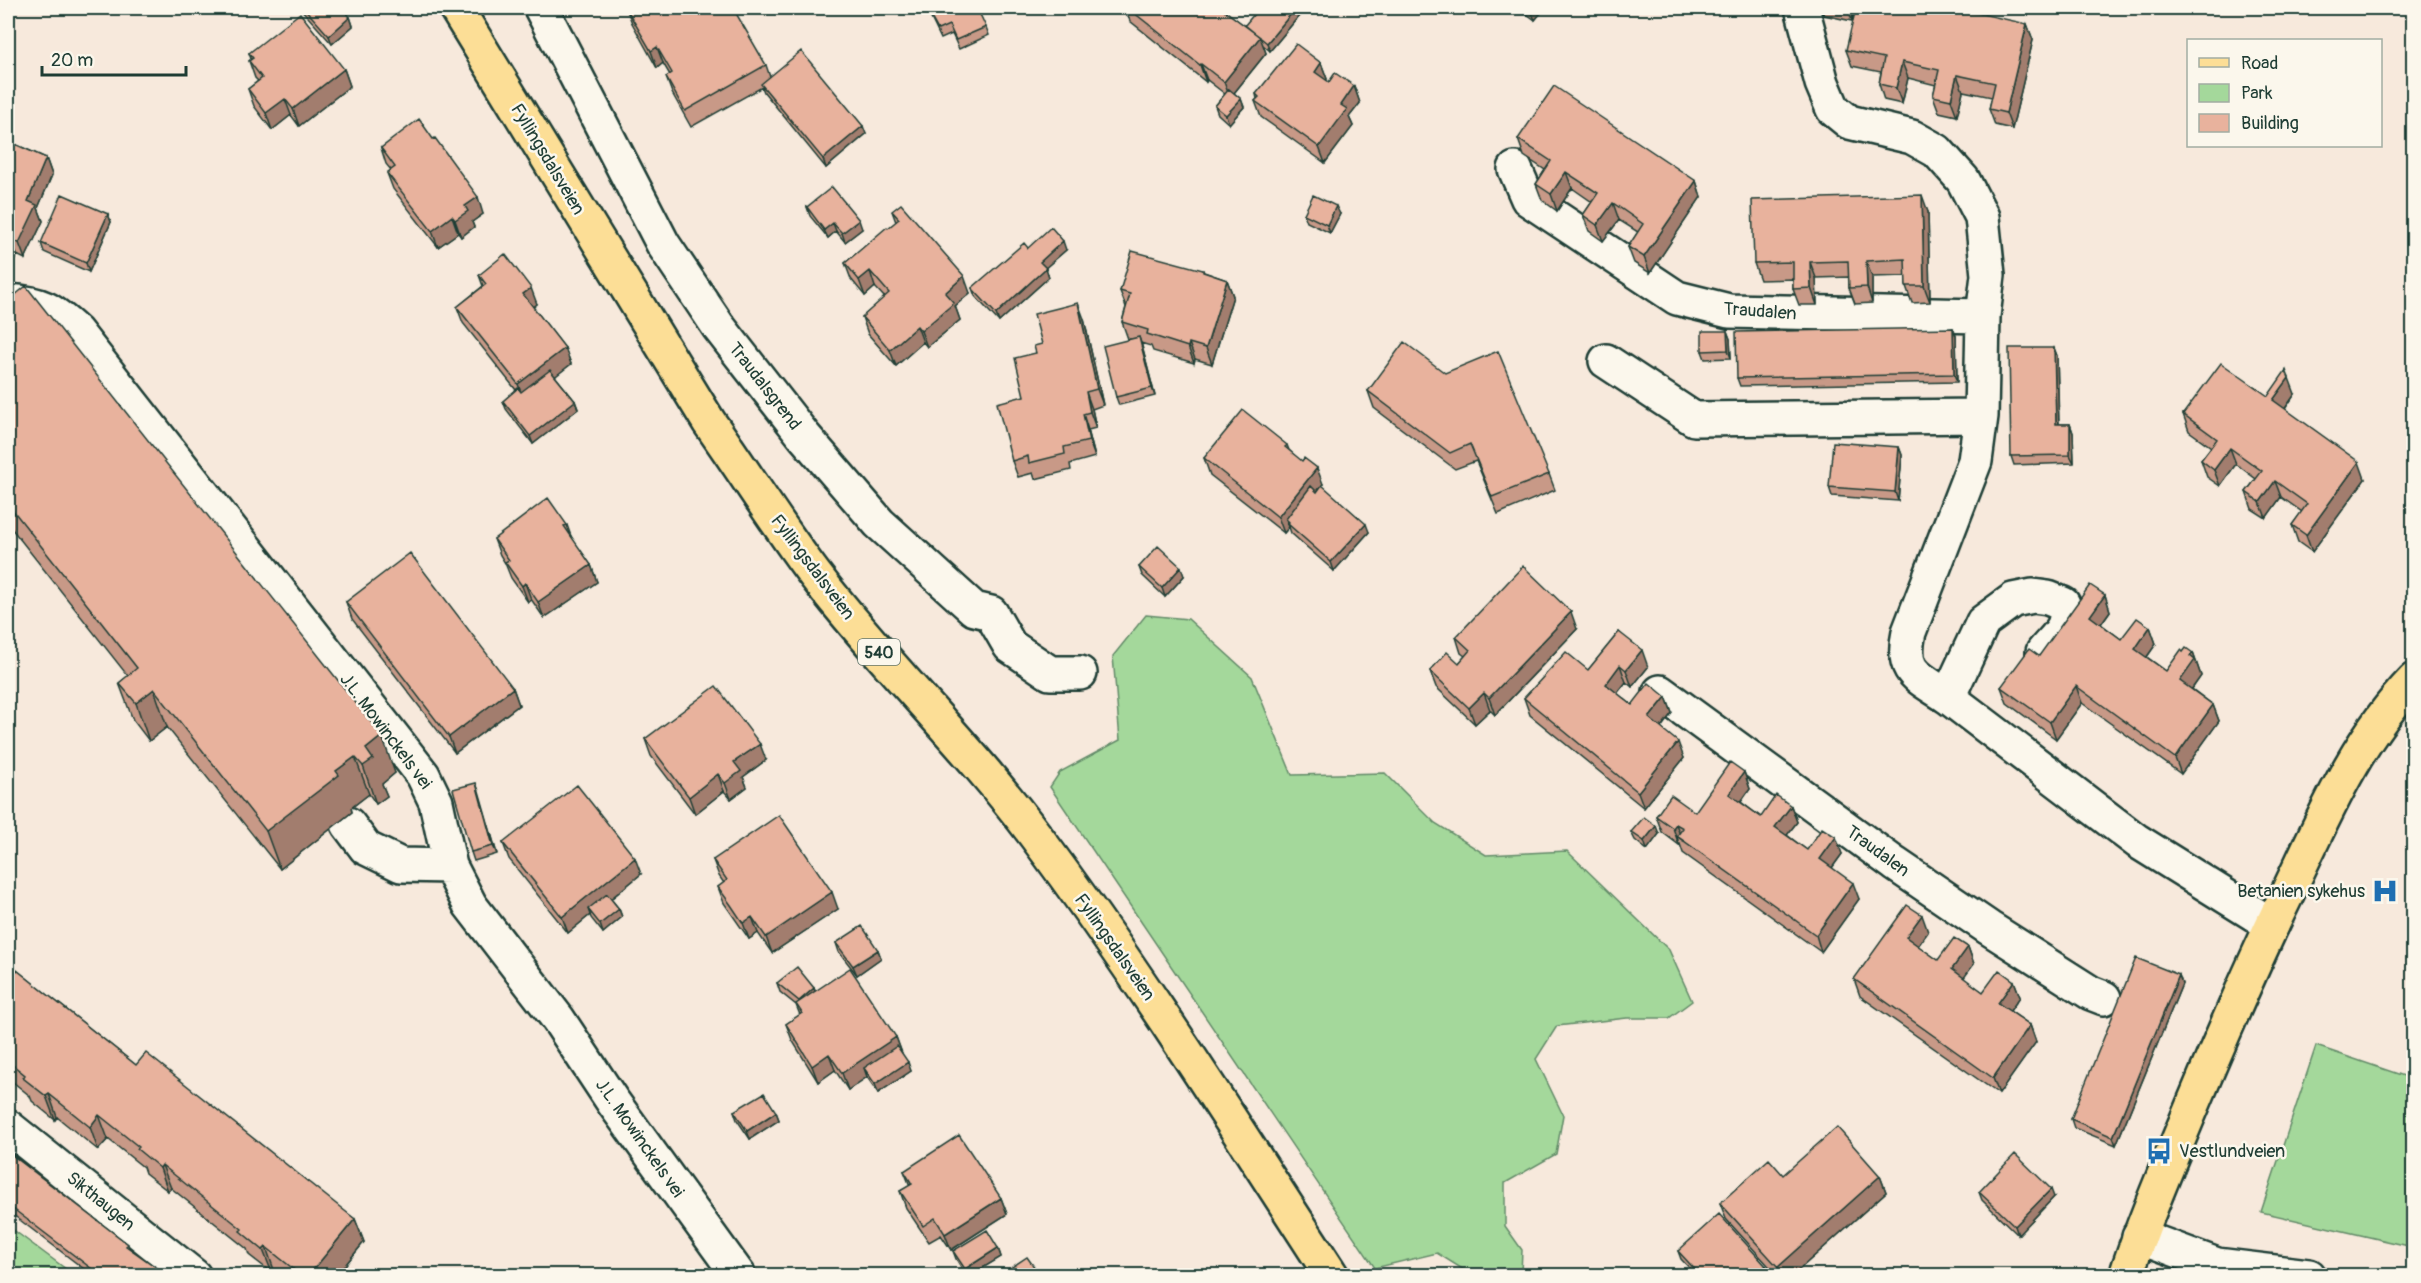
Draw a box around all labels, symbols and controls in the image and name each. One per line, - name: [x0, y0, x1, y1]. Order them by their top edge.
- scale bar: [42, 39, 186, 77]
- legend: [2187, 39, 2382, 147]
- text: 20 m: [51, 49, 93, 72]
- text: Road: [2241, 52, 2278, 75]
- text: Park: [2241, 82, 2273, 105]
- street label: Fyllingsdalsveien: [505, 99, 590, 219]
- text: Building: [2241, 112, 2299, 135]
- street label: Traudalen: [1723, 297, 1797, 326]
- street label: Traudalsgrend: [723, 338, 806, 435]
- street label: Fyllingsdalsveien: [766, 510, 860, 624]
- road number: 540: [858, 639, 900, 665]
- street label: J.L. Mowinckels vei: [334, 669, 437, 794]
- street label: Traudalen: [1841, 821, 1914, 882]
- hospital icon: Betanien sykehus: [2370, 876, 2400, 906]
- place label: Betanien sykehus: [2237, 880, 2365, 903]
- street label: Fyllingsdalsveien: [1069, 889, 1160, 1005]
- street label: J.L. Mowinckels vei: [590, 1075, 689, 1202]
- bus stop icon: Vestlundveien: [2144, 1136, 2174, 1166]
- place label: Vestlundveien: [2179, 1140, 2285, 1163]
- street label: Sikthaugen: [62, 1167, 140, 1236]

